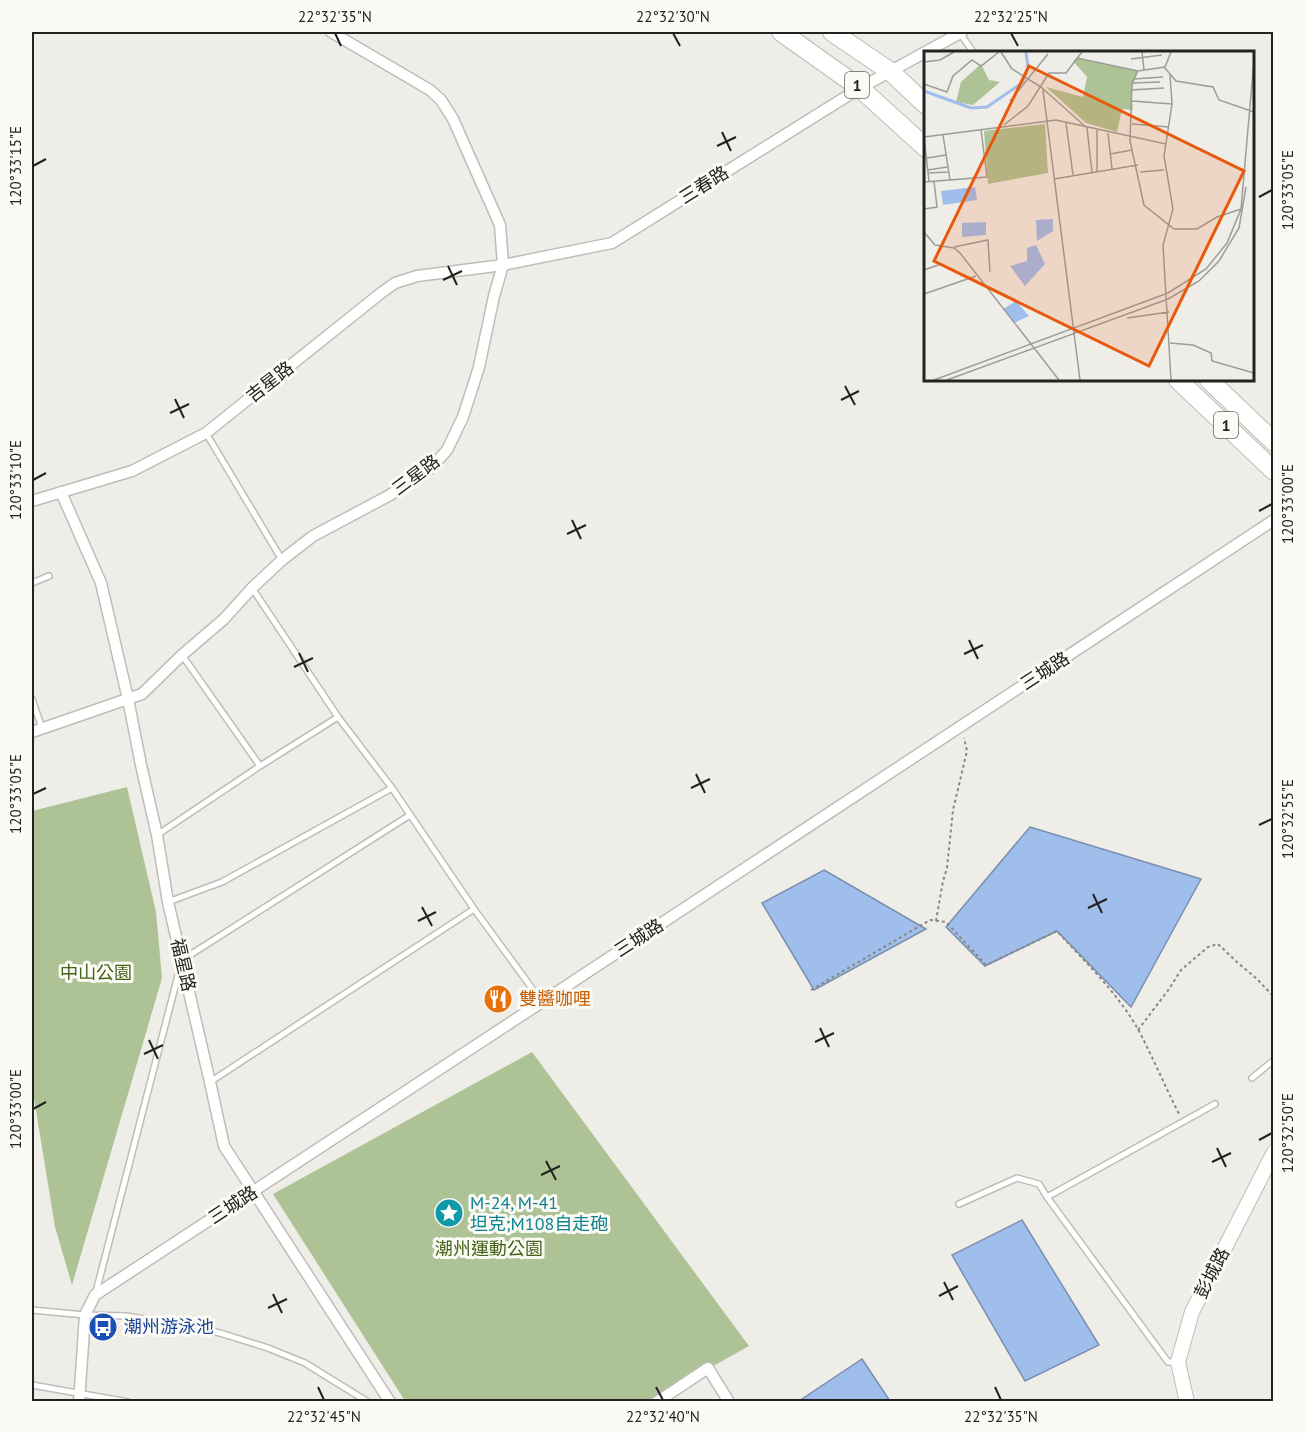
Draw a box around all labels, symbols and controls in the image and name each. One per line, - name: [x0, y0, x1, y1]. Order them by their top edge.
- text: 22°32'35"N: [298, 7, 372, 26]
- text: 22°32'30"N: [636, 7, 710, 26]
- text: 22°32'25"N: [974, 7, 1048, 26]
- inset map: [924, 51, 1254, 381]
- road number: 1: [845, 72, 869, 98]
- text: 120°33'15"E: [6, 126, 25, 206]
- text: 120°33'05"E: [1278, 150, 1297, 230]
- street label: 三春路: [675, 161, 733, 209]
- street label: 吉星路: [241, 356, 298, 407]
- road number: 1: [1214, 412, 1238, 438]
- text: 120°33'10"E: [6, 440, 25, 520]
- street label: 三星路: [387, 449, 444, 500]
- text: 120°33'00"E: [1278, 464, 1297, 544]
- street label: 三城路: [1016, 646, 1074, 695]
- text: 120°33'05"E: [6, 754, 25, 834]
- text: 120°32'55"E: [1278, 779, 1297, 859]
- street label: 三城路: [610, 913, 668, 962]
- street label: 福星路: [166, 936, 201, 994]
- park label: 中山公園: [60, 961, 132, 984]
- restaurant icon: 雙醬咖哩: [482, 983, 514, 1015]
- place label: 雙醬咖哩: [519, 987, 591, 1010]
- text: 120°33'00"E: [6, 1069, 25, 1149]
- text: 120°32'50"E: [1278, 1093, 1297, 1173]
- street label: 三城路: [204, 1180, 262, 1229]
- place label: M-24, M-41 坦克;M108自走砲: [470, 1191, 608, 1235]
- place icon: M-24, M-41 坦克;M108自走砲: [433, 1197, 465, 1229]
- park label: 潮州運動公園: [435, 1237, 543, 1260]
- street label: 彭城路: [1189, 1243, 1234, 1302]
- bus stop icon: 潮州游泳池: [87, 1311, 119, 1343]
- place label: 潮州游泳池: [124, 1315, 214, 1338]
- text: 22°32'45"N: [287, 1407, 361, 1426]
- text: 22°32'40"N: [626, 1407, 700, 1426]
- text: 22°32'35"N: [964, 1407, 1038, 1426]

